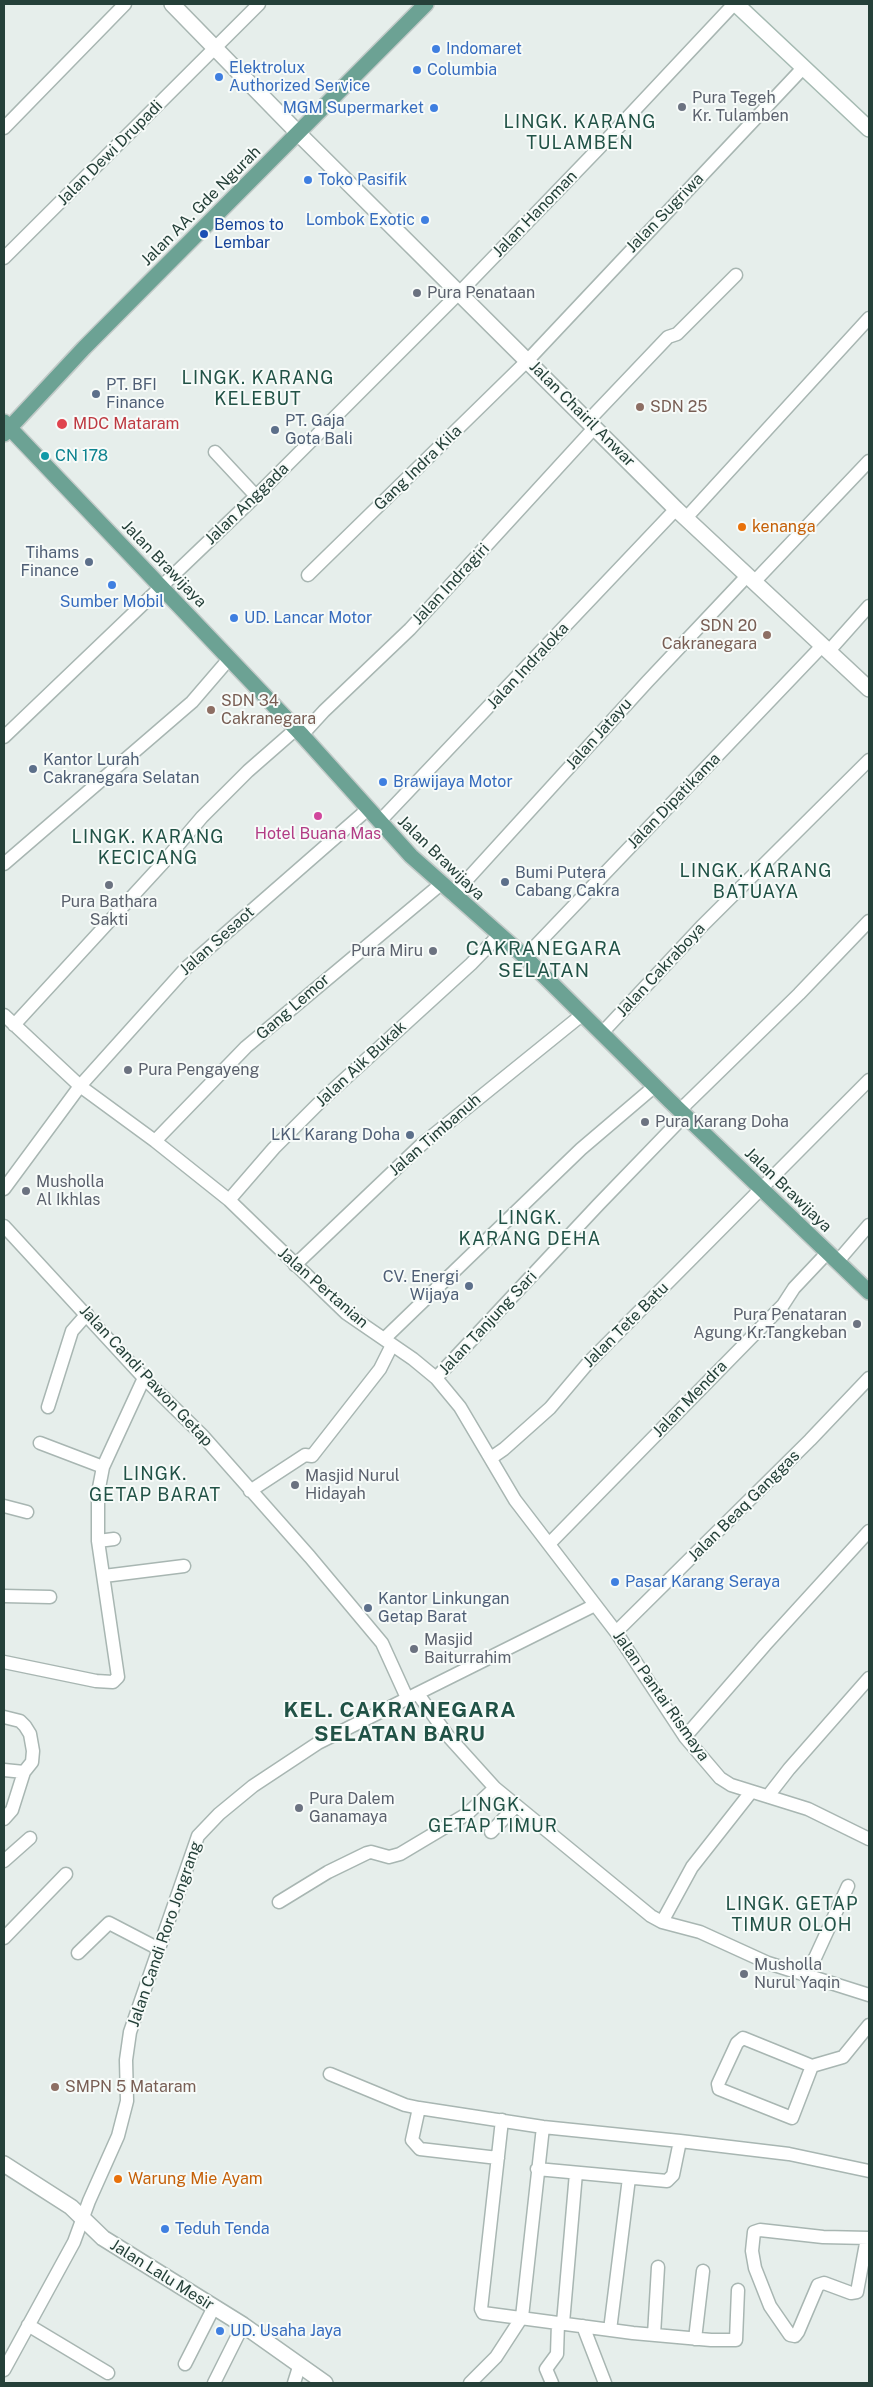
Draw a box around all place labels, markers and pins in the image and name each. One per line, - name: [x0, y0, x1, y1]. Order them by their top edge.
- place label: Indomaret: [446, 39, 522, 59]
- marker: Indomaret: [430, 43, 442, 55]
- place label: Elektrolux Authorized Service: [229, 58, 370, 96]
- place label: Columbia: [427, 60, 497, 80]
- marker: Columbia: [411, 64, 423, 76]
- marker: Elektrolux Authorized Service: [213, 71, 225, 83]
- place label: Pura Tegeh Kr. Tulamben: [692, 88, 789, 126]
- place label: MGM Supermarket: [283, 98, 424, 118]
- marker: Pura Tegeh Kr. Tulamben: [676, 101, 688, 113]
- marker: MGM Supermarket: [428, 102, 440, 114]
- place label: Toko Pasifik: [318, 170, 407, 190]
- marker: Toko Pasifik: [302, 174, 314, 186]
- place label: Lombok Exotic: [306, 210, 415, 230]
- marker: Lombok Exotic: [419, 214, 431, 226]
- place label: Bemos to Lembar: [214, 215, 284, 253]
- marker: Bemos to Lembar: [198, 228, 210, 240]
- place label: Pura Penataan: [427, 283, 535, 303]
- marker: Pura Penataan: [411, 287, 423, 299]
- place label: PT. BFI Finance: [106, 375, 165, 413]
- marker: PT. BFI Finance: [90, 388, 102, 400]
- place label: SDN 25: [650, 397, 707, 417]
- marker: SDN 25: [634, 401, 646, 413]
- place label: PT. Gaja Gota Bali: [285, 411, 353, 449]
- place label: MDC Mataram: [73, 414, 179, 434]
- marker: MDC Mataram: [55, 417, 69, 431]
- marker: PT. Gaja Gota Bali: [269, 424, 281, 436]
- place label: CN 178: [55, 446, 108, 466]
- marker: CN 178: [39, 450, 51, 462]
- place label: kenanga: [752, 517, 816, 537]
- marker: kenanga: [736, 521, 748, 533]
- place label: Tihams Finance: [20, 543, 79, 581]
- marker: Tihams Finance: [83, 556, 95, 568]
- marker: Sumber Mobil: [106, 579, 118, 591]
- place label: Sumber Mobil: [60, 592, 164, 612]
- place label: UD. Lancar Motor: [244, 608, 372, 628]
- marker: UD. Lancar Motor: [228, 612, 240, 624]
- place label: SDN 20 Cakranegara: [662, 616, 757, 654]
- marker: SDN 20 Cakranegara: [761, 629, 773, 641]
- place label: SDN 34 Cakranegara: [221, 691, 316, 729]
- marker: SDN 34 Cakranegara: [205, 704, 217, 716]
- place label: Kantor Lurah Cakranegara Selatan: [43, 750, 199, 788]
- marker: Kantor Lurah Cakranegara Selatan: [27, 763, 39, 775]
- place label: Brawijaya Motor: [393, 772, 513, 792]
- marker: Brawijaya Motor: [377, 776, 389, 788]
- marker: Hotel Buana Mas: [312, 810, 324, 822]
- place label: Hotel Buana Mas: [255, 824, 381, 844]
- place label: Bumi Putera Cabang Cakra: [515, 863, 620, 901]
- marker: Bumi Putera Cabang Cakra: [499, 876, 511, 888]
- marker: Pura Bathara Sakti: [103, 879, 115, 891]
- place label: Pura Bathara Sakti: [61, 892, 157, 930]
- place label: Pura Miru: [351, 941, 423, 961]
- marker: Pura Miru: [427, 945, 439, 957]
- place label: Pura Pengayeng: [138, 1060, 260, 1080]
- marker: Pura Pengayeng: [122, 1064, 134, 1076]
- place label: Pura Karang Doha: [655, 1112, 789, 1132]
- marker: Pura Karang Doha: [639, 1116, 651, 1128]
- place label: LKL Karang Doha: [271, 1125, 400, 1145]
- marker: LKL Karang Doha: [404, 1129, 416, 1141]
- place label: Musholla Al Ikhlas: [36, 1172, 104, 1210]
- marker: Musholla Al Ikhlas: [20, 1185, 32, 1197]
- place label: CV. Energi Wijaya: [383, 1267, 459, 1305]
- marker: CV. Energi Wijaya: [463, 1280, 475, 1292]
- place label: Pura Penataran Agung Kr.Tangkeban: [693, 1305, 847, 1343]
- marker: Pura Penataran Agung Kr.Tangkeban: [851, 1318, 863, 1330]
- place label: Masjid Nurul Hidayah: [305, 1466, 400, 1504]
- marker: Masjid Nurul Hidayah: [289, 1479, 301, 1491]
- place label: Pasar Karang Seraya: [625, 1572, 780, 1592]
- marker: Pasar Karang Seraya: [609, 1576, 621, 1588]
- place label: Kantor Linkungan Getap Barat: [378, 1589, 509, 1627]
- marker: Kantor Linkungan Getap Barat: [362, 1602, 374, 1614]
- place label: Masjid Baiturrahim: [424, 1630, 511, 1668]
- marker: Masjid Baiturrahim: [408, 1643, 420, 1655]
- place label: Pura Dalem Ganamaya: [309, 1789, 395, 1827]
- marker: Pura Dalem Ganamaya: [293, 1802, 305, 1814]
- place label: Musholla Nurul Yaqin: [754, 1955, 840, 1993]
- marker: Musholla Nurul Yaqin: [738, 1968, 750, 1980]
- place label: SMPN 5 Mataram: [65, 2077, 196, 2097]
- marker: SMPN 5 Mataram: [49, 2081, 61, 2093]
- place label: Warung Mie Ayam: [128, 2169, 263, 2189]
- marker: Warung Mie Ayam: [112, 2173, 124, 2185]
- place label: Teduh Tenda: [175, 2219, 270, 2239]
- marker: Teduh Tenda: [159, 2223, 171, 2235]
- place label: UD. Usaha Jaya: [230, 2321, 342, 2341]
- marker: UD. Usaha Jaya: [214, 2325, 226, 2337]

